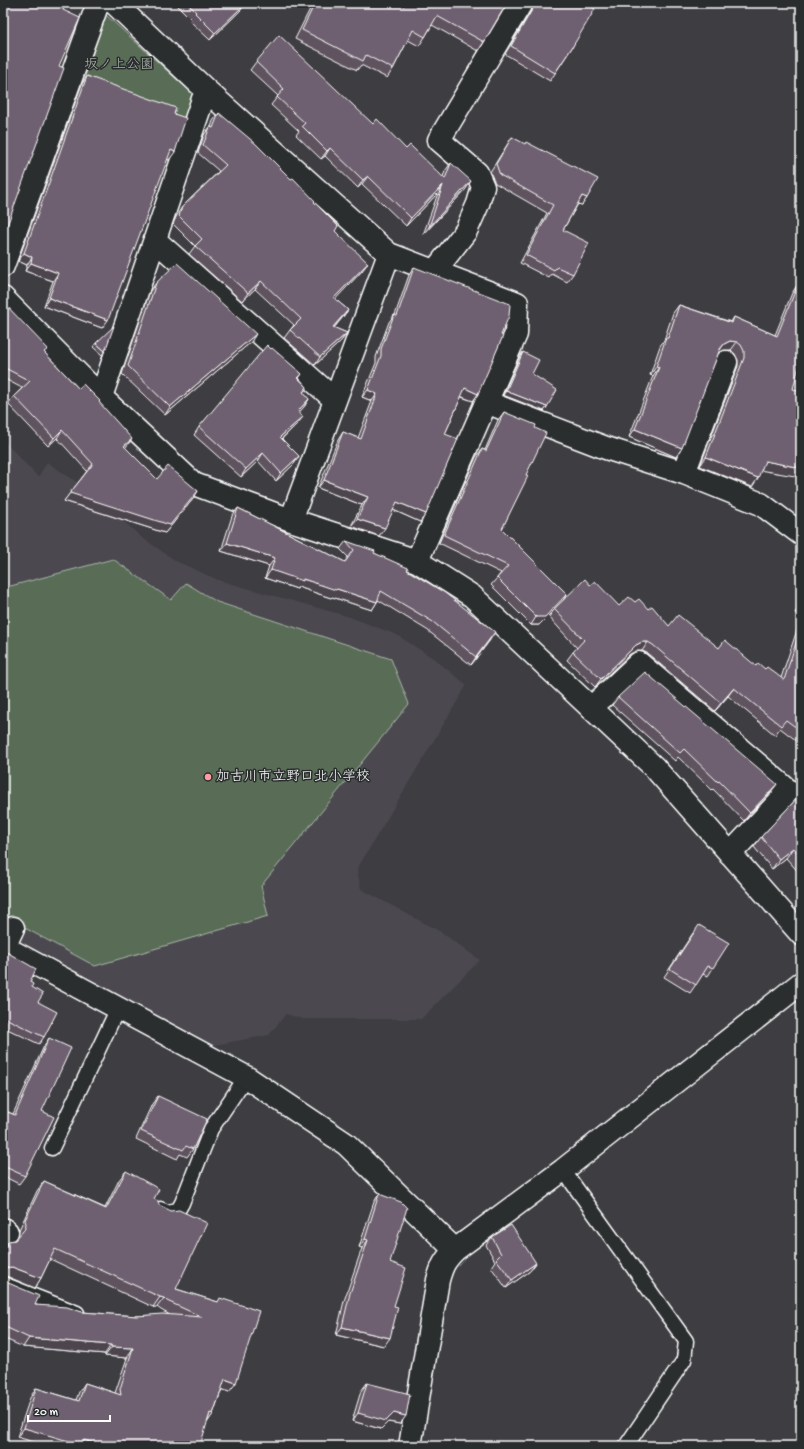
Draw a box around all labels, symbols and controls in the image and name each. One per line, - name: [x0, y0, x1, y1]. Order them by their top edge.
- park label: 坂ノ上公園: [84, 57, 154, 74]
- place label: 加古川市立野口北小学校: [216, 769, 370, 786]
- marker: 加古川市立野口北小学校: [203, 772, 213, 782]
- scale bar: [28, 1397, 110, 1423]
- text: 20 m: [34, 1406, 59, 1420]

